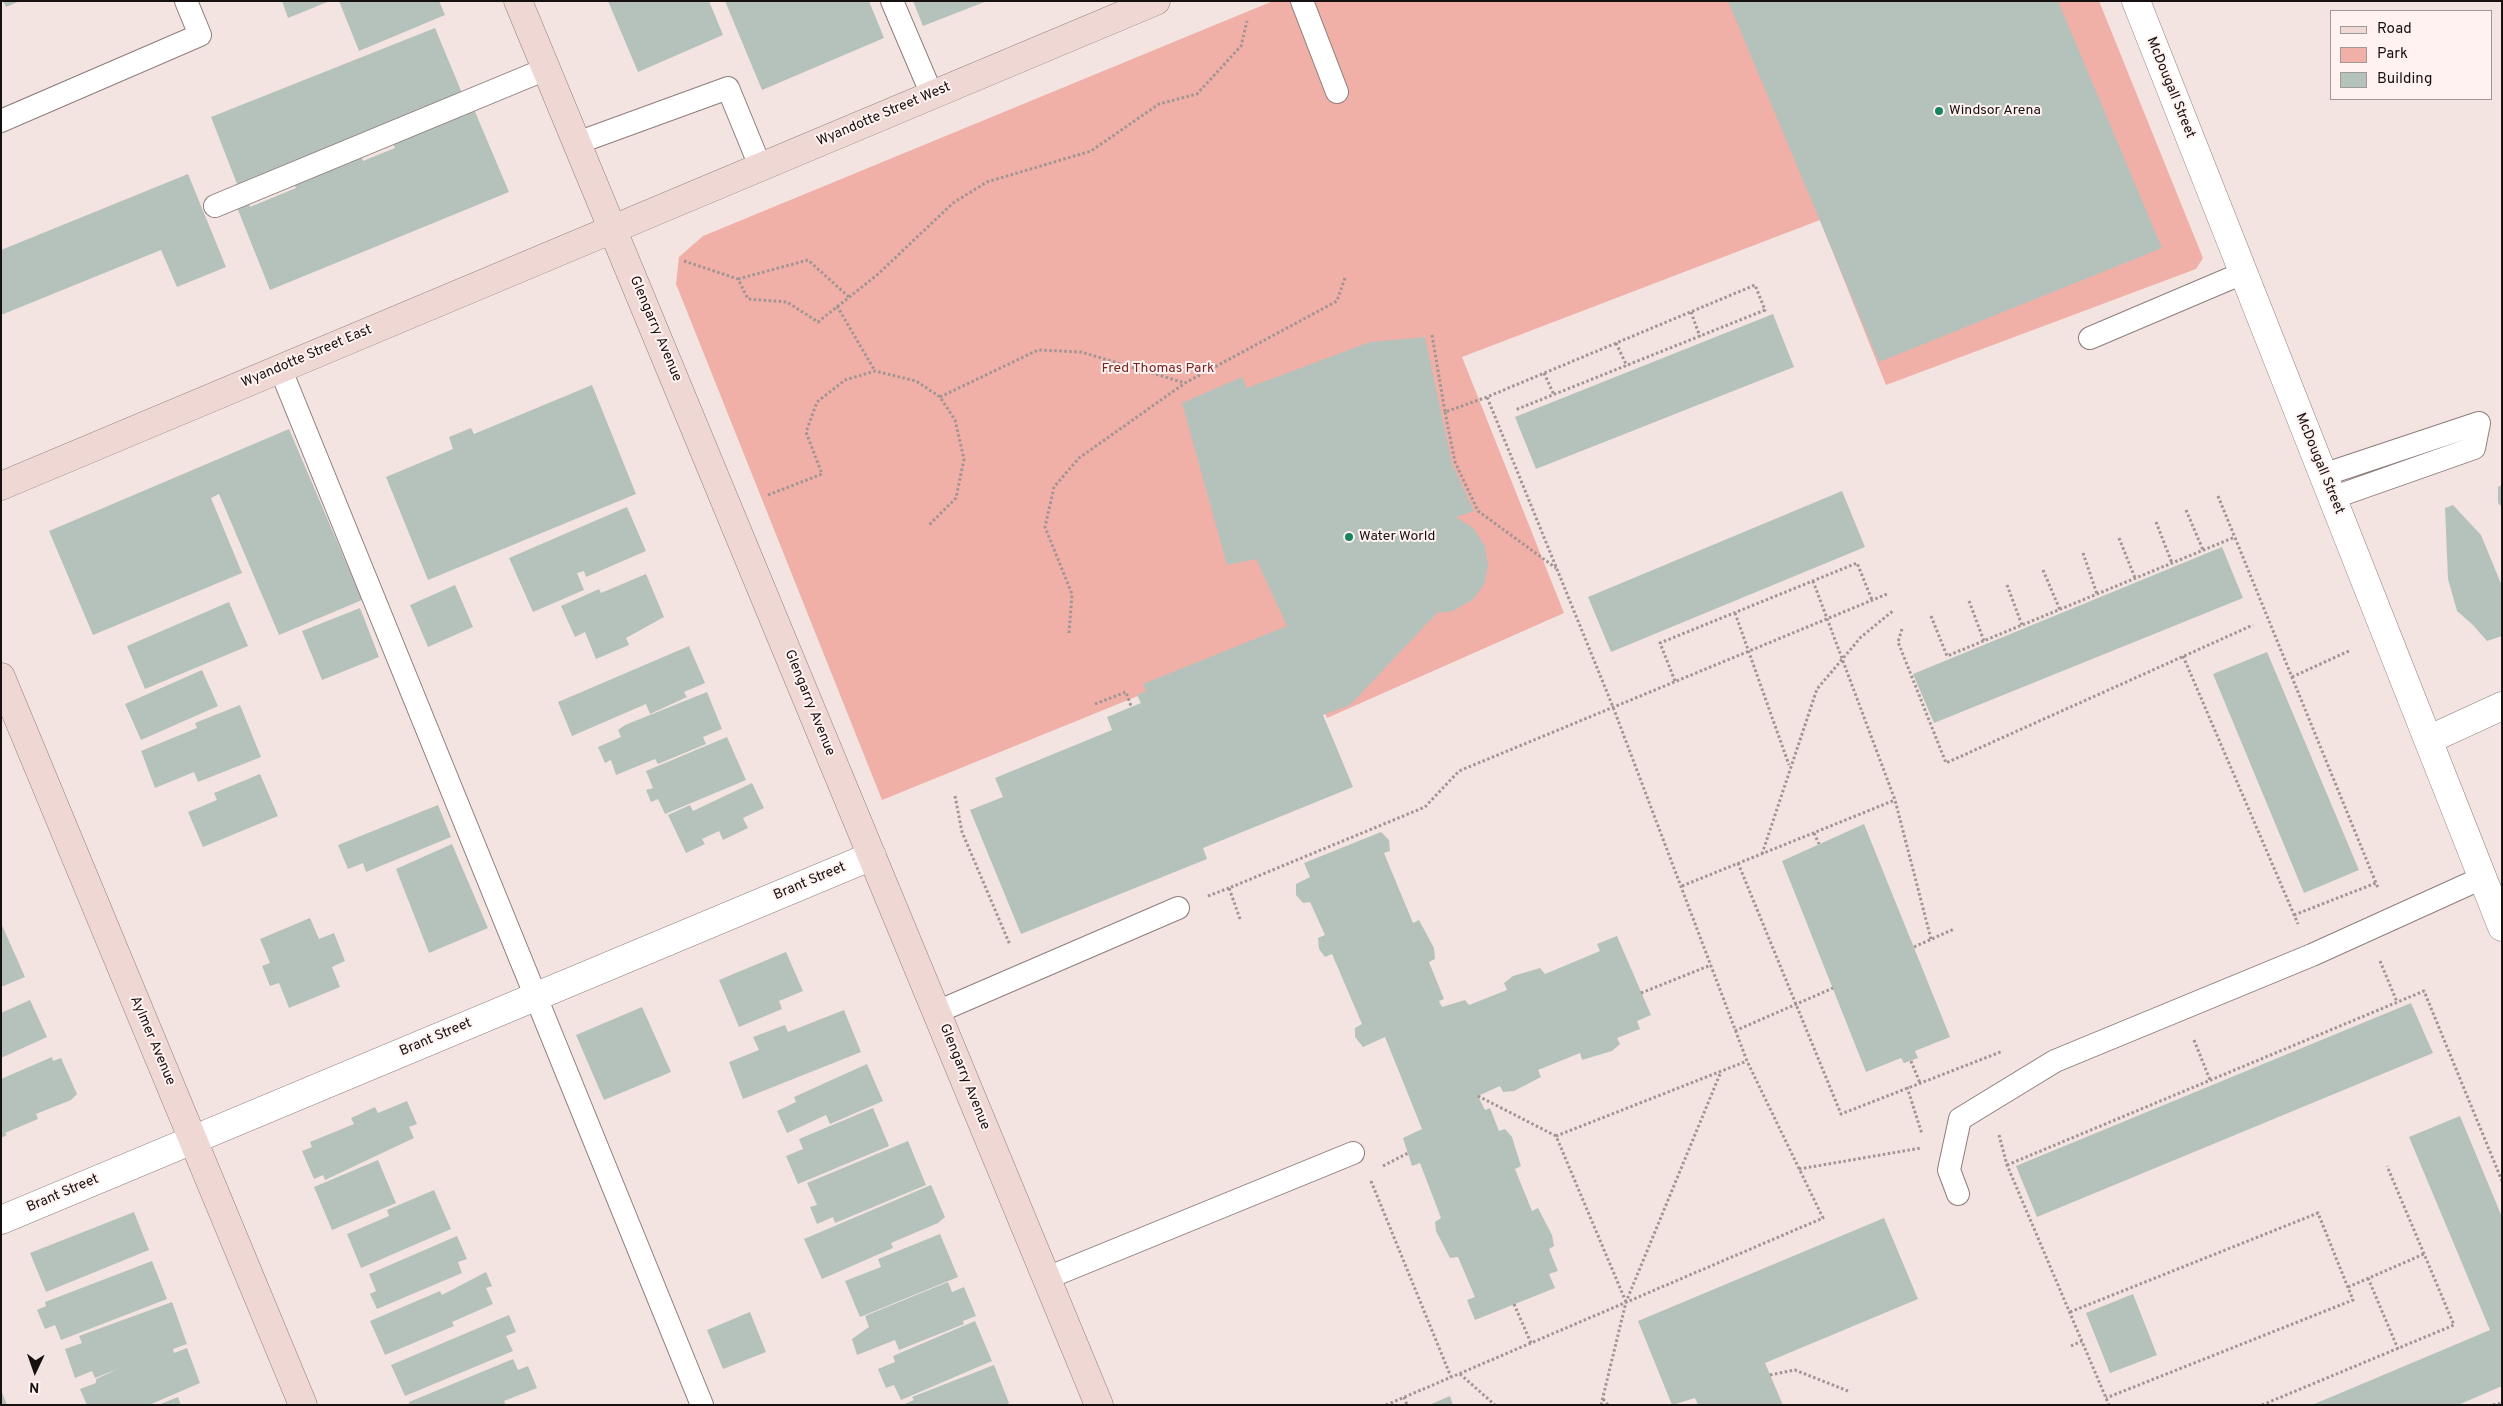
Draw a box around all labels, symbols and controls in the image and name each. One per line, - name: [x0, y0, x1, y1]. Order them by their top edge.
- legend: [2330, 10, 2493, 100]
- text: Road: [2377, 20, 2412, 39]
- street label: McDougall Street: [2142, 35, 2198, 141]
- text: Park: [2377, 45, 2408, 64]
- text: Building: [2377, 70, 2432, 89]
- street label: Wyandotte Street West: [815, 79, 953, 151]
- place label: Windsor Arena: [1949, 103, 2041, 119]
- marker: Windsor Arena: [1933, 105, 1945, 117]
- street label: Glengarry Avenue: [625, 274, 685, 384]
- street label: Wyandotte Street East: [239, 322, 375, 392]
- park label: Fred Thomas Park: [1102, 361, 1214, 377]
- street label: McDougall Street: [2291, 411, 2347, 517]
- place label: Water World: [1359, 529, 1435, 545]
- marker: Water World: [1343, 531, 1355, 543]
- street label: Glengarry Avenue: [780, 647, 838, 759]
- street label: Brant Street: [771, 859, 849, 905]
- street label: Aylmer Avenue: [126, 994, 178, 1088]
- street label: Brant Street: [397, 1015, 475, 1061]
- street label: Glengarry Avenue: [935, 1021, 993, 1133]
- street label: Brant Street: [24, 1171, 102, 1217]
- north arrow: [10, 1346, 60, 1396]
- text: N: [29, 1378, 40, 1395]

